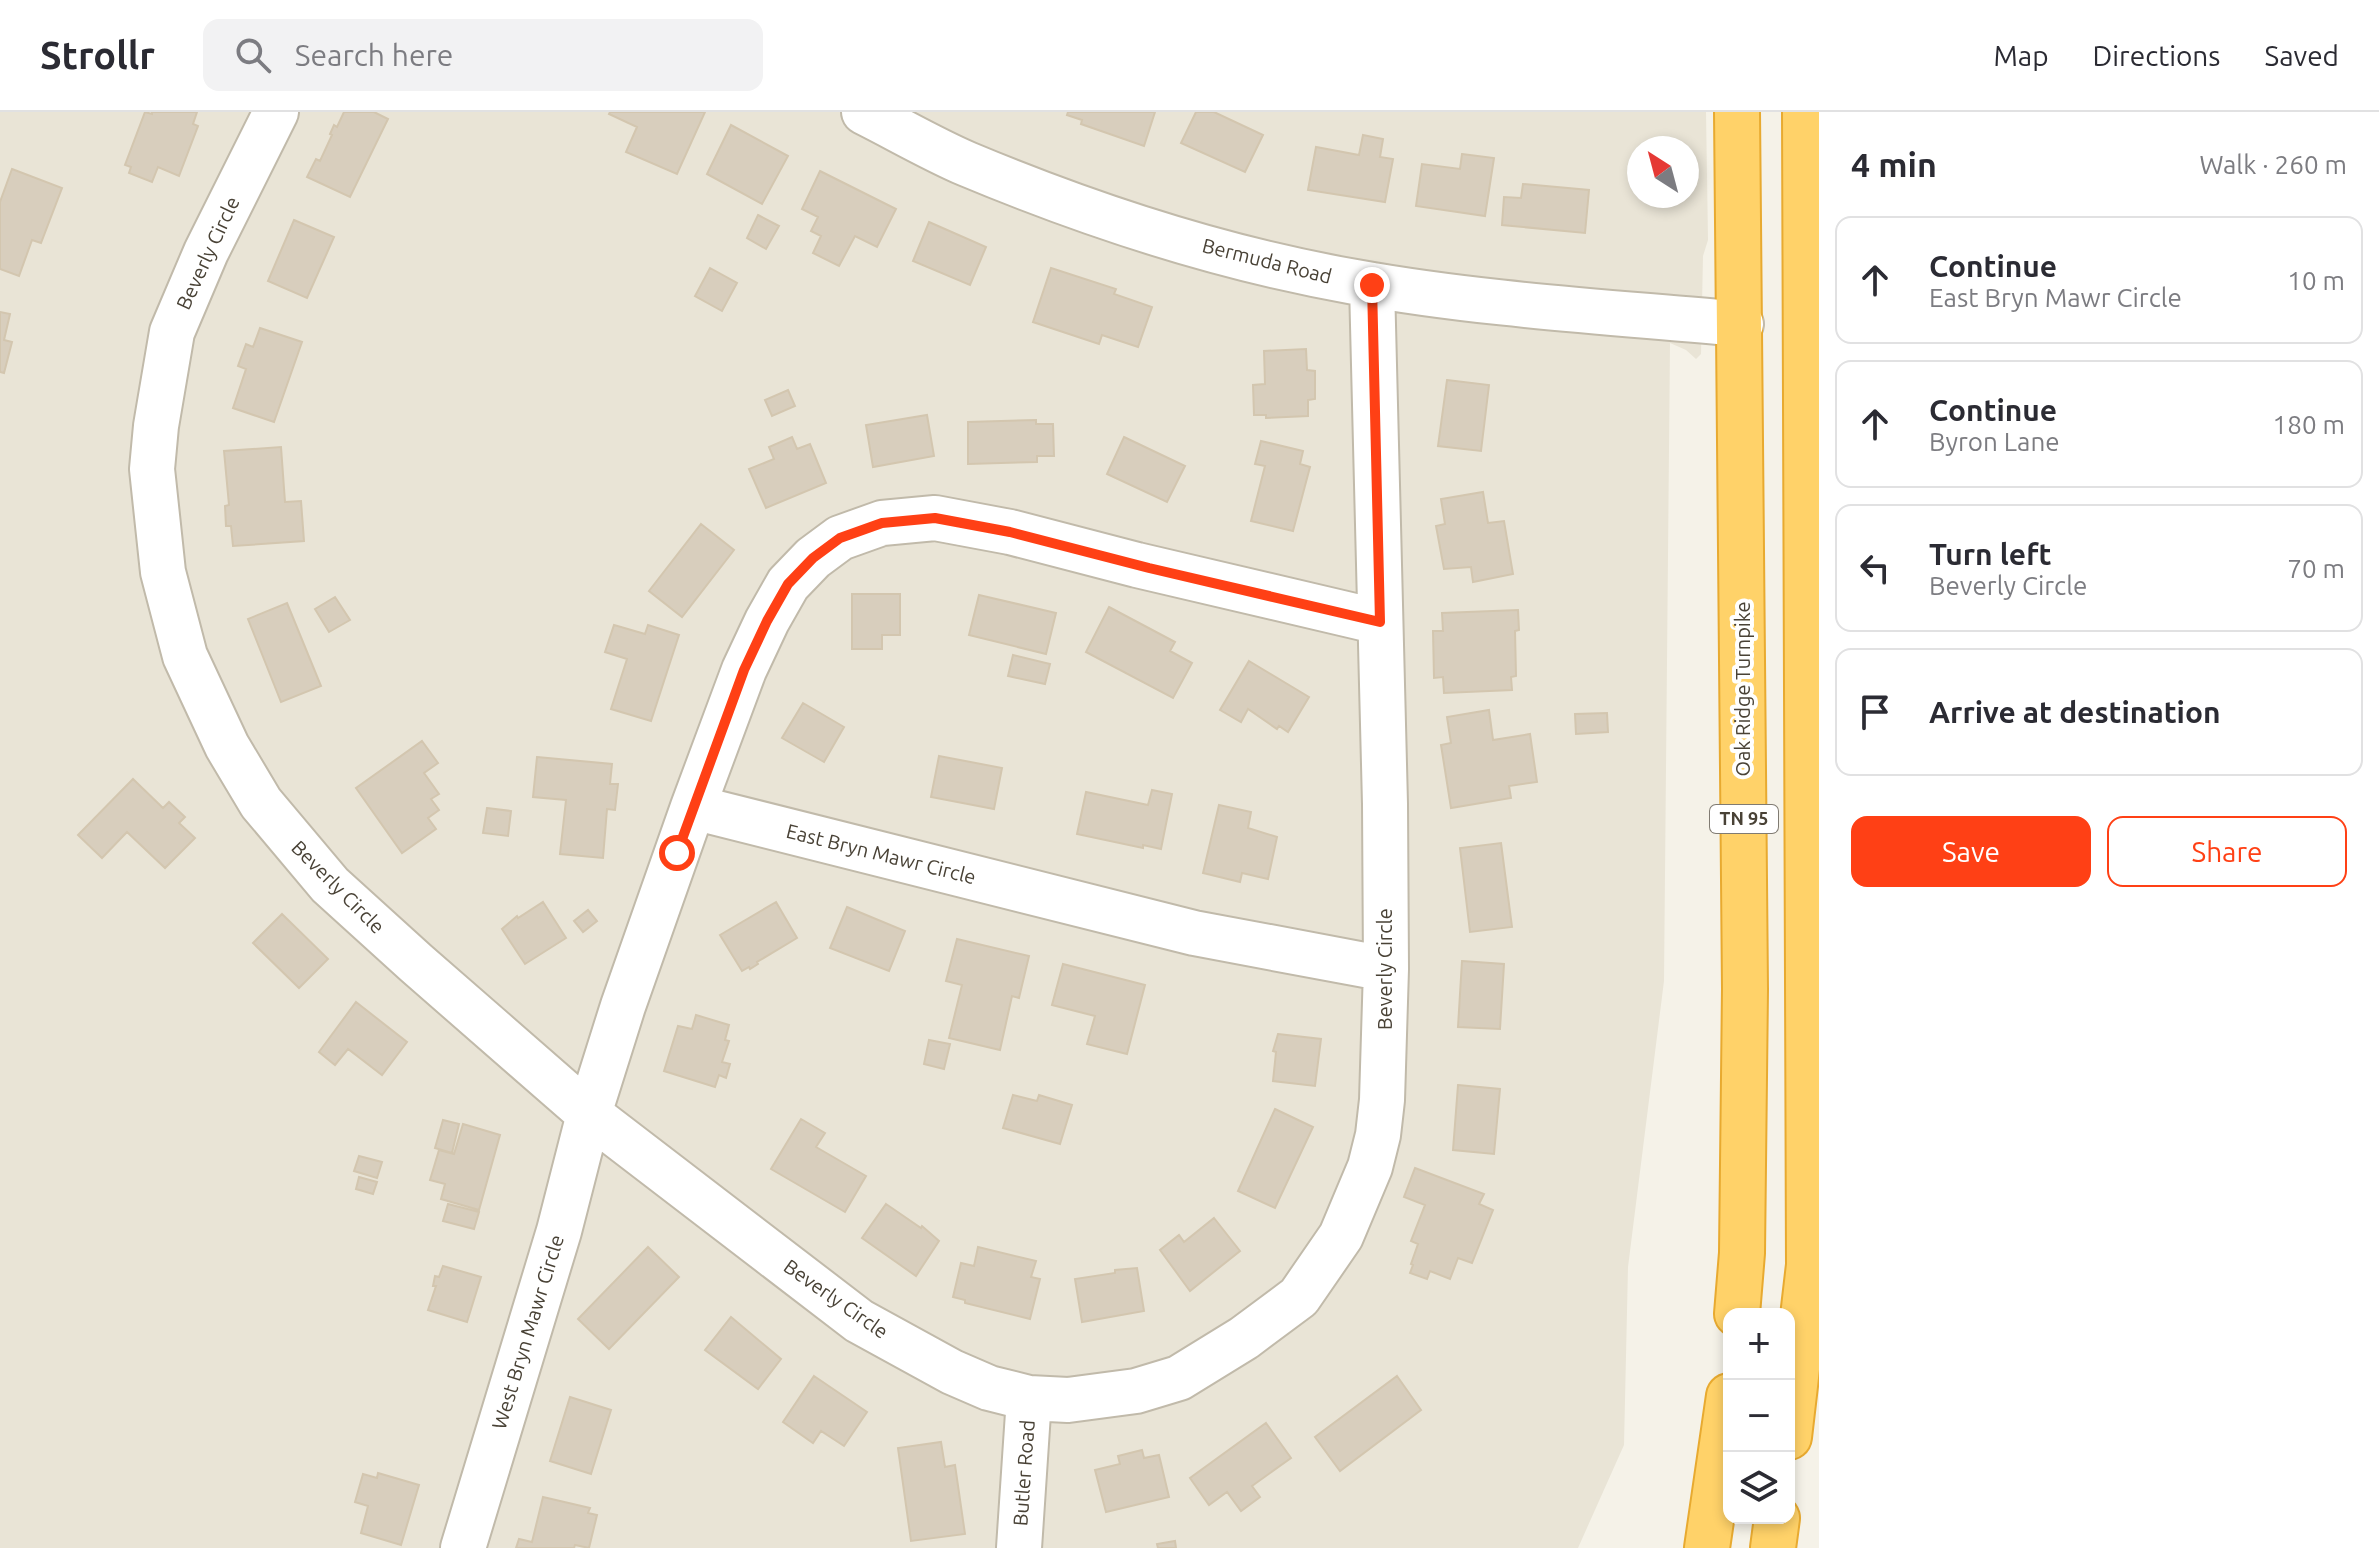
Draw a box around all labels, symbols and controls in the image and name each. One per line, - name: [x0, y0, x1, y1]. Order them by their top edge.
- search box: [203, 19, 763, 91]
- icon: search: [231, 33, 275, 77]
- text: Strollr: [40, 34, 155, 76]
- text: Search here: [295, 38, 453, 72]
- text: Map: [1993, 40, 2049, 71]
- text: Directions: [2093, 40, 2220, 71]
- text: Saved: [2264, 40, 2339, 71]
- north arrow: [1627, 136, 1699, 208]
- text: 4 min: [1851, 145, 1937, 183]
- text: Walk · 260 m: [2199, 150, 2347, 179]
- street label: Beverly Circle: [171, 193, 244, 313]
- street label: Bermuda Road: [1200, 233, 1334, 288]
- text: Continue: [1929, 249, 2057, 283]
- icon: ahead: [1853, 258, 1897, 302]
- text: 10 m: [2287, 266, 2345, 295]
- route end: [1354, 267, 1390, 303]
- text: East Bryn Mawr Circle: [1929, 283, 2182, 312]
- text: Continue: [1929, 393, 2057, 427]
- icon: ahead: [1853, 402, 1897, 446]
- text: 180 m: [2273, 410, 2345, 439]
- text: Byron Lane: [1929, 427, 2060, 456]
- text: Turn left: [1929, 537, 2051, 571]
- icon: left: [1853, 546, 1897, 590]
- text: 70 m: [2287, 554, 2345, 583]
- text: Beverly Circle: [1929, 571, 2087, 600]
- street label: Oak Ridge Turnpike: [1731, 602, 1754, 776]
- icon: arrive: [1853, 690, 1897, 734]
- text: Arrive at destination: [1929, 695, 2221, 729]
- road number: TN 95: [1710, 805, 1778, 833]
- button: Save: [1851, 816, 2091, 887]
- button: Share: [2107, 816, 2347, 887]
- street label: East Bryn Mawr Circle: [784, 819, 978, 888]
- street label: Beverly Circle: [287, 835, 390, 938]
- route start: [659, 835, 695, 871]
- street label: Beverly Circle: [1373, 908, 1396, 1030]
- street label: West Bryn Mawr Circle: [487, 1232, 568, 1432]
- street label: Beverly Circle: [780, 1254, 893, 1343]
- map controls: [1723, 1308, 1795, 1524]
- button: +: [1723, 1308, 1795, 1380]
- button: −: [1723, 1380, 1795, 1452]
- street label: Butler Road: [1008, 1419, 1039, 1527]
- button: layers: [1723, 1452, 1795, 1524]

